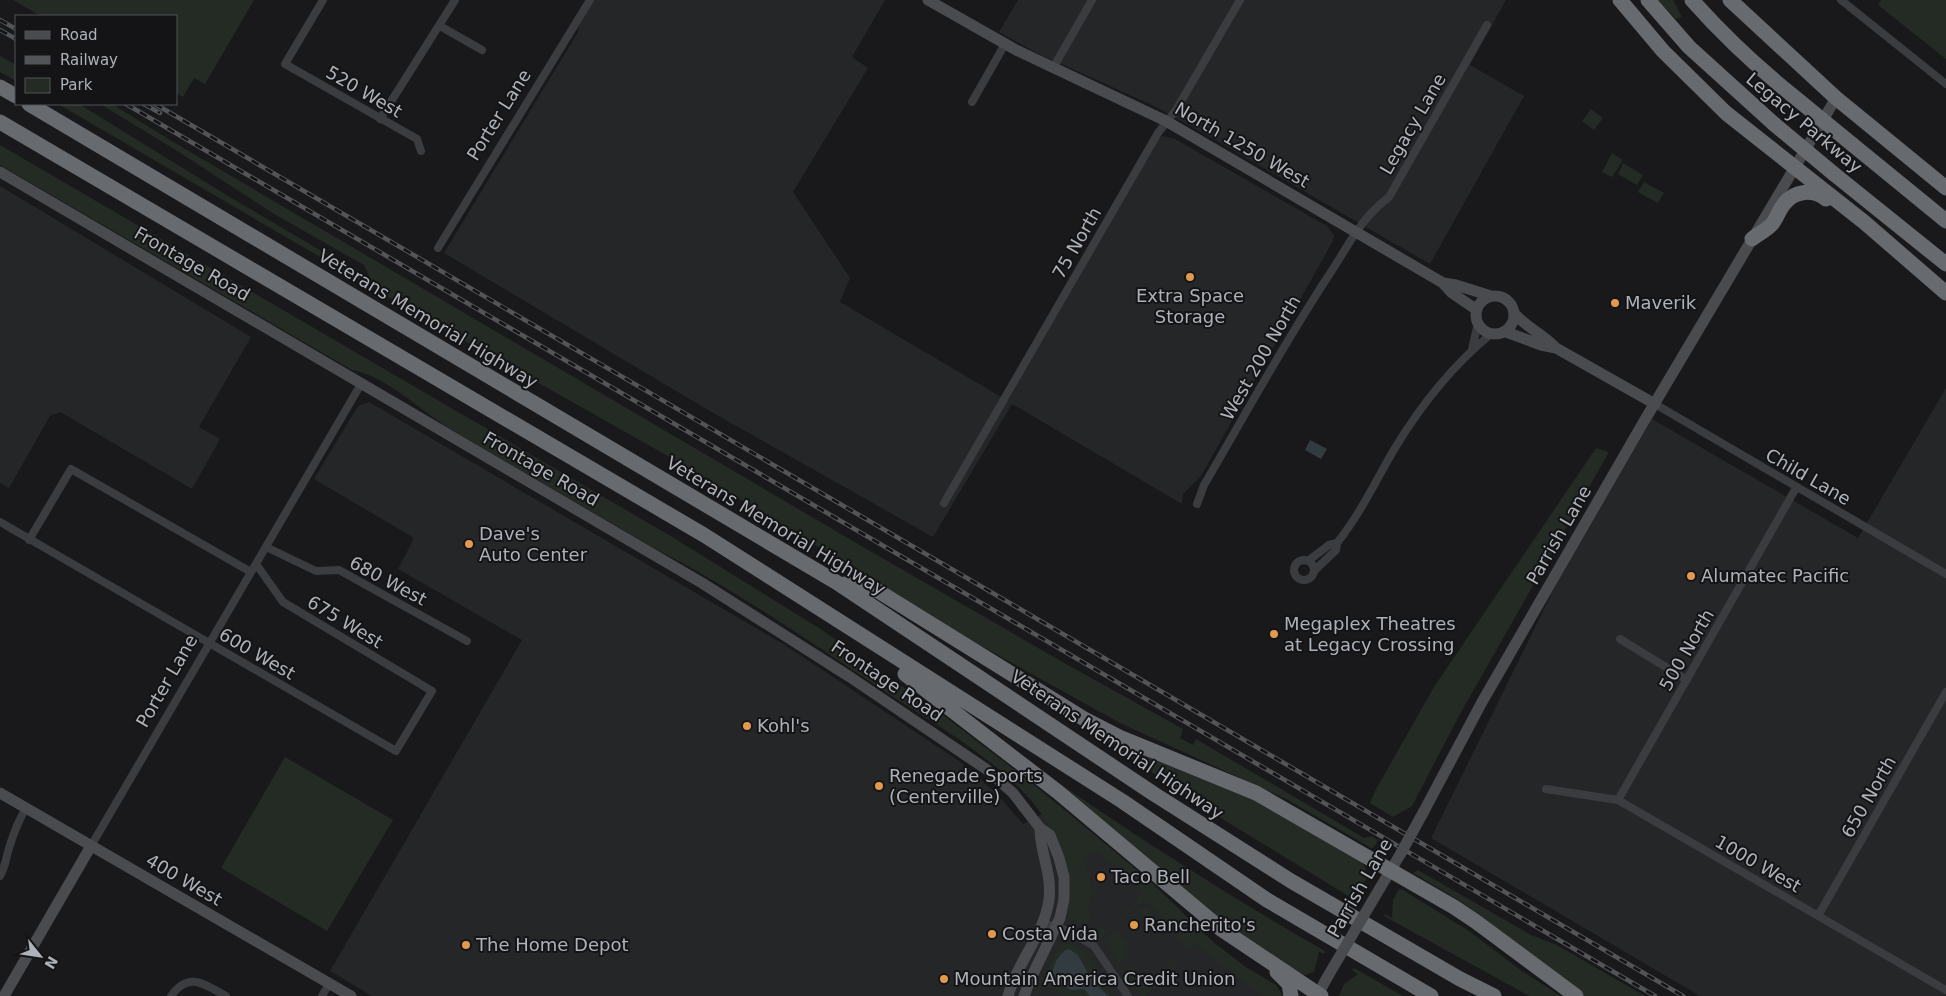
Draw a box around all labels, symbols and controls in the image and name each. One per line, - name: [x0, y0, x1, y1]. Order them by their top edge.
- legend: [15, 15, 178, 105]
- text: Road: [60, 26, 98, 44]
- text: Railway: [60, 51, 118, 69]
- street label: 520 West: [322, 61, 406, 122]
- street label: Porter Lane: [462, 65, 535, 164]
- street label: Legacy Parkway: [1742, 68, 1867, 177]
- street label: Legacy Lane: [1375, 70, 1450, 178]
- text: Park: [60, 76, 93, 94]
- street label: North 1250 West: [1171, 98, 1313, 192]
- street label: 75 North: [1048, 203, 1105, 282]
- street label: Frontage Road: [131, 222, 254, 305]
- street label: Veterans Memorial Highway: [315, 245, 542, 393]
- marker: Extra Space Storage: [1184, 271, 1196, 283]
- place label: Extra Space Storage: [1136, 285, 1244, 327]
- street label: West 200 North: [1216, 292, 1305, 424]
- place label: Maverik: [1625, 292, 1697, 313]
- marker: Maverik: [1609, 297, 1621, 309]
- street label: Frontage Road: [480, 427, 603, 510]
- street label: Child Lane: [1762, 444, 1854, 509]
- street label: Veterans Memorial Highway: [663, 452, 890, 600]
- street label: Parrish Lane: [1522, 482, 1595, 588]
- place label: Dave's Auto Center: [479, 523, 588, 565]
- marker: Dave's Auto Center: [463, 538, 475, 550]
- street label: 680 West: [346, 551, 430, 610]
- place label: Alumatec Pacific: [1701, 565, 1849, 586]
- marker: Alumatec Pacific: [1685, 570, 1697, 582]
- street label: 675 West: [304, 591, 387, 652]
- street label: 500 North: [1655, 605, 1718, 694]
- place label: Megaplex Theatres at Legacy Crossing: [1284, 613, 1456, 655]
- street label: 600 West: [215, 623, 299, 684]
- marker: Megaplex Theatres at Legacy Crossing: [1268, 628, 1280, 640]
- street label: Porter Lane: [132, 631, 202, 731]
- street label: Frontage Road: [828, 636, 947, 726]
- street label: Veterans Memorial Highway: [1007, 665, 1228, 824]
- place label: Kohl's: [757, 715, 810, 736]
- marker: Kohl's: [741, 720, 753, 732]
- street label: 650 North: [1837, 752, 1900, 841]
- place label: Renegade Sports (Centerville): [889, 765, 1043, 807]
- marker: Renegade Sports (Centerville): [873, 780, 885, 792]
- street label: 1000 West: [1712, 831, 1805, 897]
- street label: Parrish Lane: [1323, 835, 1396, 941]
- street label: 400 West: [142, 849, 226, 910]
- place label: Taco Bell: [1110, 866, 1190, 887]
- marker: Taco Bell: [1095, 871, 1107, 883]
- place label: Rancherito's: [1144, 914, 1256, 935]
- marker: Rancherito's: [1128, 919, 1140, 931]
- place label: Costa Vida: [1002, 923, 1098, 944]
- marker: Costa Vida: [986, 928, 998, 940]
- north arrow: [15, 931, 65, 981]
- place label: The Home Depot: [475, 934, 629, 955]
- marker: The Home Depot: [460, 939, 472, 951]
- text: N: [41, 953, 61, 972]
- place label: Mountain America Credit Union: [954, 968, 1235, 989]
- marker: Mountain America Credit Union: [938, 973, 950, 985]

